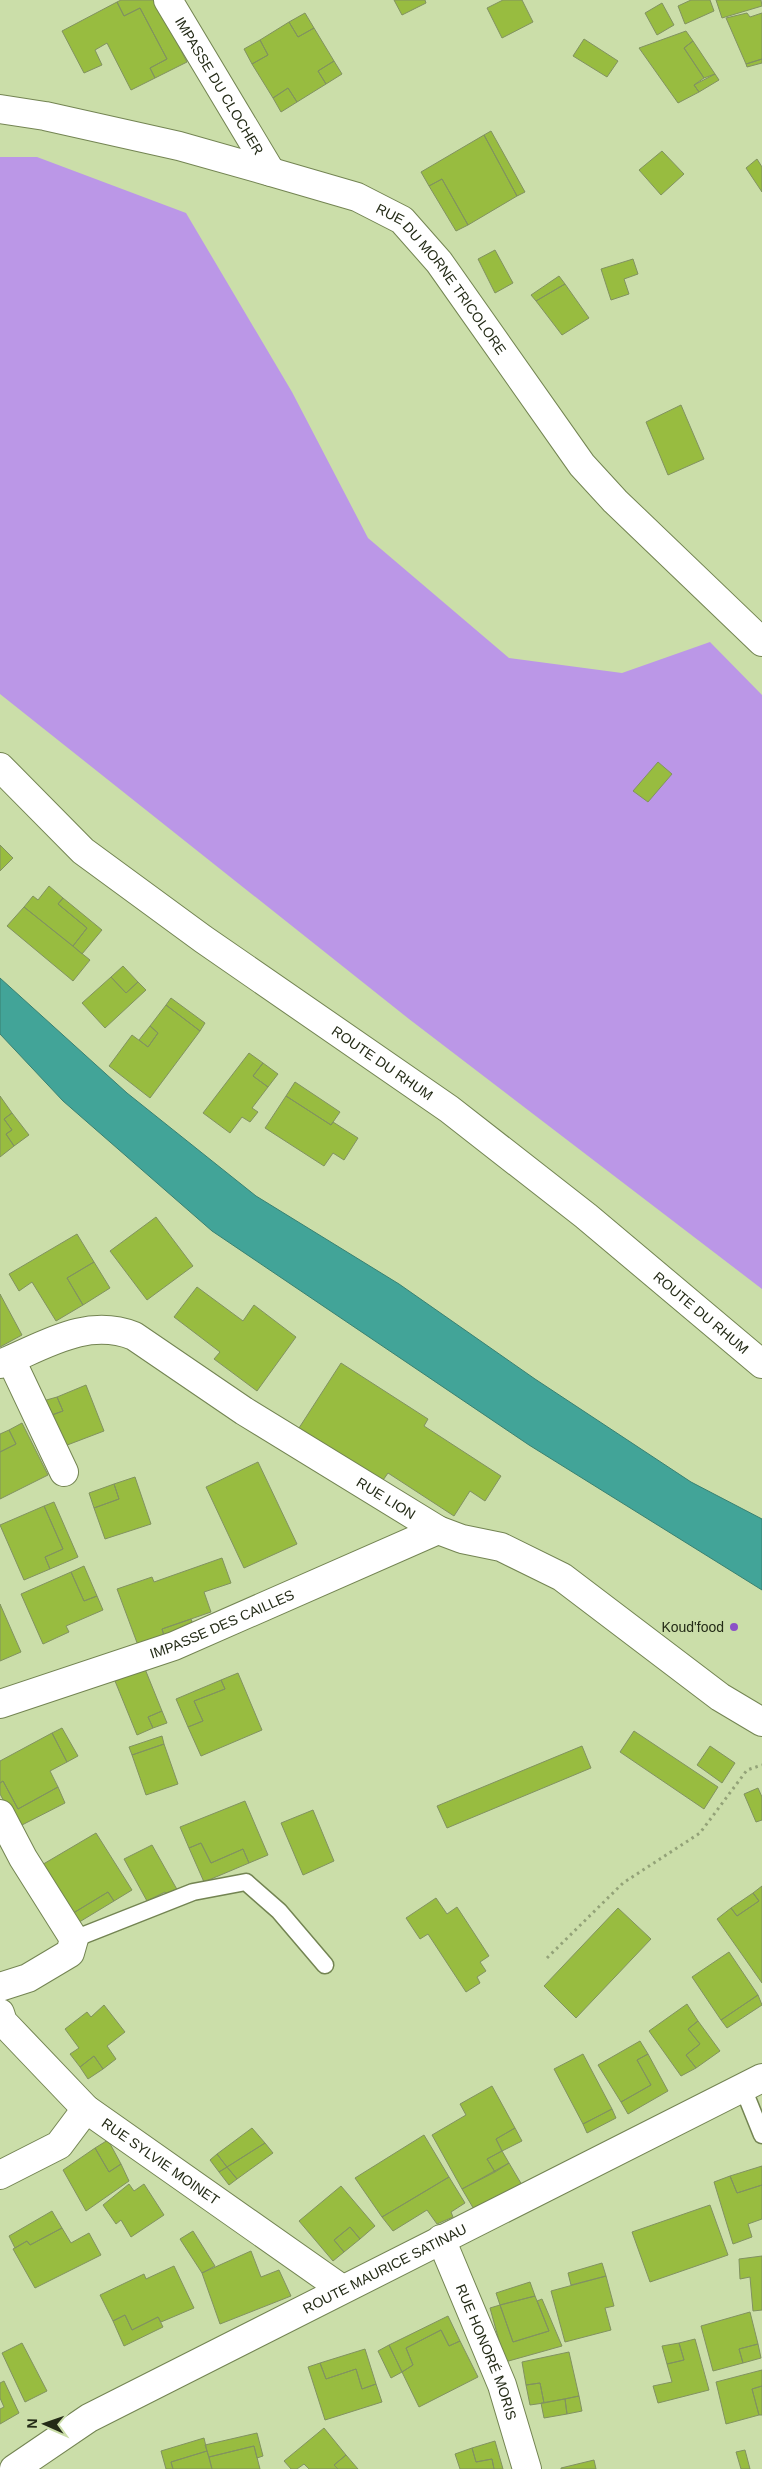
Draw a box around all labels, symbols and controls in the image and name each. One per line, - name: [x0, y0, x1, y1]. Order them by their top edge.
- street label: IMPASSE DU CLOCHER: [172, 14, 267, 158]
- street label: RUE DU MORNE TRICOLORE: [373, 200, 509, 357]
- street label: ROUTE DU RHUM: [329, 1023, 436, 1103]
- street label: ROUTE DU RHUM: [650, 1268, 752, 1357]
- street label: RUE LION: [354, 1474, 418, 1522]
- street label: IMPASSE DES CAILLES: [148, 1586, 297, 1662]
- place label: Koud'food: [661, 1619, 724, 1635]
- marker: Koud'food: [728, 1621, 740, 1633]
- street label: RUE SYLVIE MOINET: [99, 2115, 223, 2209]
- street label: ROUTE MAURICE SATINAU: [300, 2221, 469, 2317]
- street label: RUE HONORÉ MORIS: [453, 2282, 520, 2422]
- north arrow: [20, 2399, 70, 2449]
- text: N: [24, 2418, 40, 2429]

